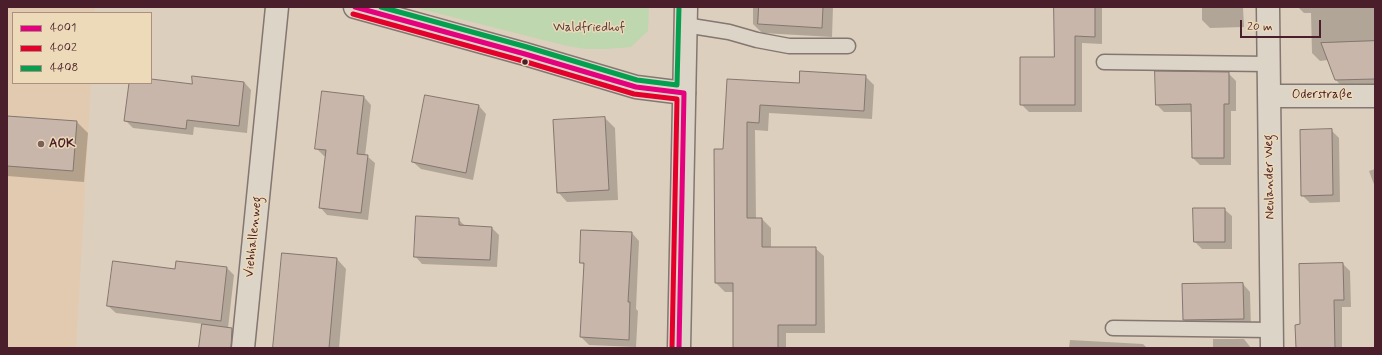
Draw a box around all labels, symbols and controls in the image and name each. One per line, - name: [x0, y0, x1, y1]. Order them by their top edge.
- legend: [12, 12, 152, 84]
- scale bar: [1242, 12, 1323, 38]
- text: 20 m: [1247, 19, 1273, 35]
- text: 4001: [50, 20, 76, 36]
- park label: Waldfriedhof: [553, 20, 625, 36]
- text: 4002: [50, 40, 77, 56]
- unlabelled marker: [520, 57, 530, 67]
- text: 4408: [50, 60, 78, 76]
- street label: Oderstraße: [1292, 87, 1352, 103]
- street label: Neulander Weg: [1261, 134, 1279, 220]
- place label: AOK: [49, 136, 75, 152]
- marker: AOK: [36, 139, 46, 149]
- street label: Viehhallenweg: [242, 196, 266, 278]

